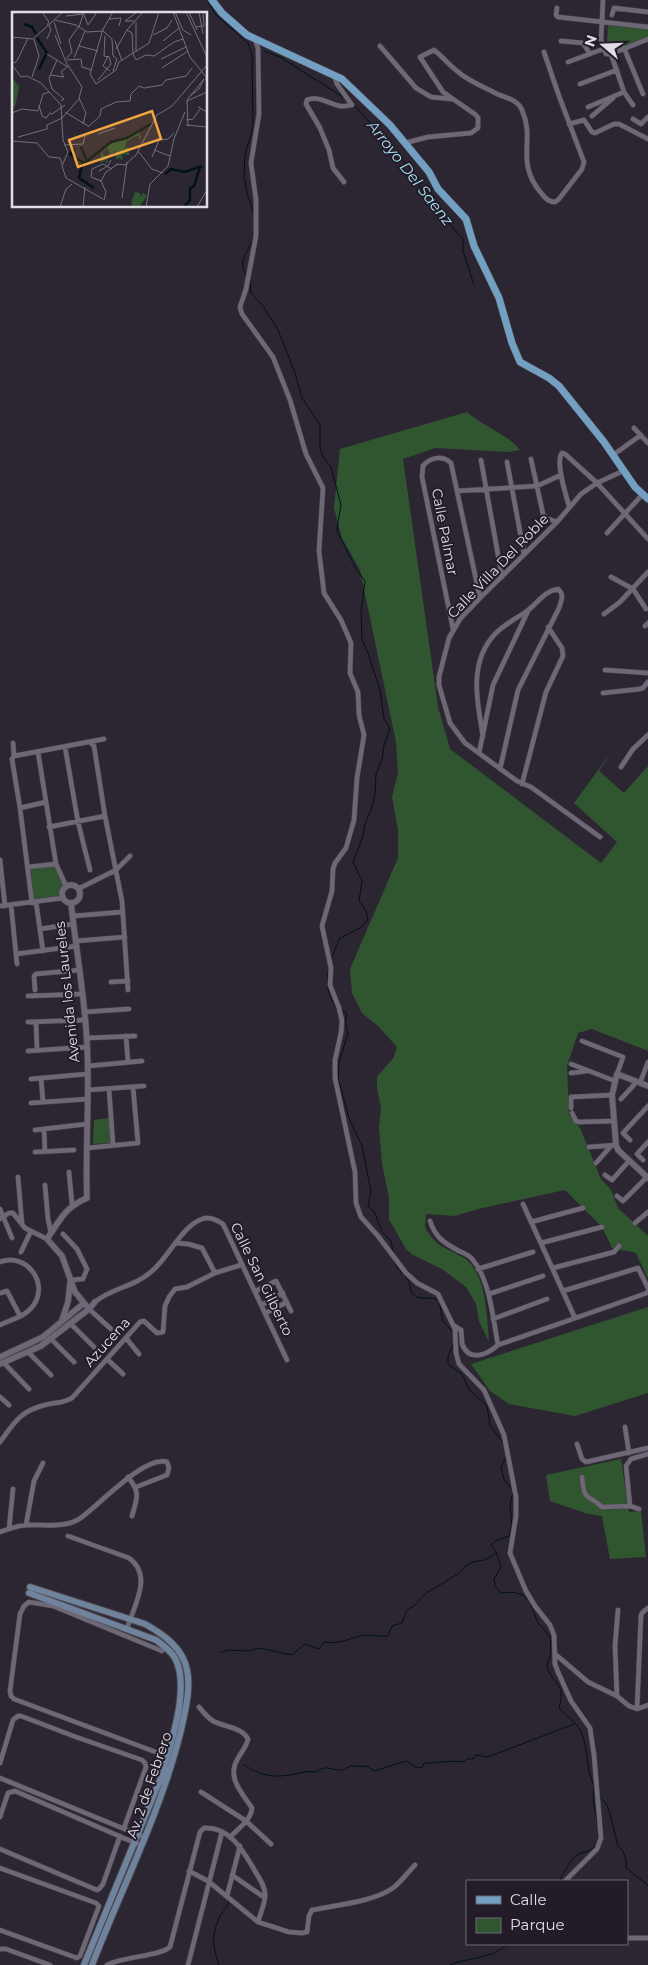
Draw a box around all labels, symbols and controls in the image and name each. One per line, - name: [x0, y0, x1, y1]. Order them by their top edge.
- inset map: [12, 12, 208, 208]
- north arrow: [578, 20, 628, 70]
- text: N: [580, 32, 601, 49]
- water label: Arroyo Del Saenz: [363, 115, 458, 229]
- street label: Calle Palmar: [428, 487, 462, 577]
- street label: Calle Villa Del Roble: [443, 510, 553, 622]
- street label: Avenida los Laureles: [51, 920, 83, 1064]
- street label: Calle San Gilberto: [227, 1219, 297, 1339]
- street label: Azucena: [80, 1313, 134, 1371]
- street label: Av. 2 de Febrero: [122, 1729, 176, 1841]
- legend: [466, 1880, 628, 1945]
- text: Calle: [510, 1890, 547, 1909]
- text: Parque: [510, 1915, 565, 1934]

